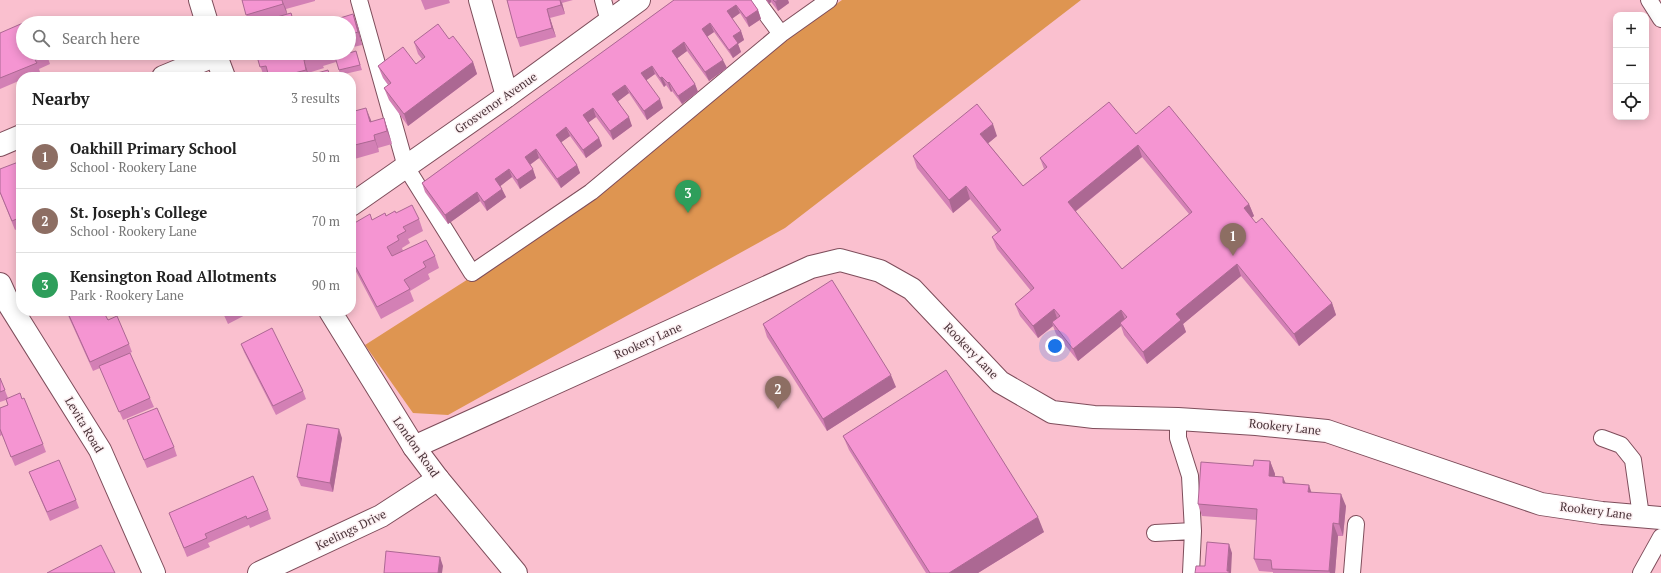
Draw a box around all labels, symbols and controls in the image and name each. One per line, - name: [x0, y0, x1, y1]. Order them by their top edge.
- map controls: [1613, 12, 1649, 120]
- button: +: [1613, 12, 1649, 48]
- search box: [16, 16, 356, 60]
- icon: search: [30, 27, 52, 49]
- text: Search here: [62, 28, 140, 48]
- button: −: [1613, 48, 1649, 84]
- street label: Grosvenor Avenue: [452, 69, 540, 137]
- button: locate: [1613, 84, 1649, 120]
- text: Nearby: [32, 87, 90, 110]
- text: 3 results: [291, 89, 340, 107]
- text: Oakhill Primary School: [70, 138, 237, 158]
- text: 1: [41, 148, 49, 166]
- text: 50 m: [312, 148, 340, 166]
- text: School · Rookery Lane: [70, 158, 197, 176]
- pin: 3: [675, 180, 701, 213]
- text: St. Joseph's College: [70, 202, 207, 222]
- text: 2: [41, 212, 49, 230]
- text: 70 m: [312, 212, 340, 230]
- text: School · Rookery Lane: [70, 222, 197, 240]
- pin: 1: [1220, 223, 1246, 256]
- text: Kensington Road Allotments: [70, 266, 276, 286]
- text: 3: [41, 276, 49, 294]
- text: 90 m: [312, 276, 340, 294]
- text: Park · Rookery Lane: [70, 286, 184, 304]
- street label: Rookery Lane: [612, 319, 684, 362]
- street label: Rookery Lane: [941, 319, 1002, 382]
- your location: [1045, 336, 1065, 356]
- pin: 2: [765, 376, 791, 409]
- street label: Levita Road: [62, 394, 107, 456]
- street label: London Road: [390, 414, 443, 480]
- street label: Rookery Lane: [1248, 415, 1322, 438]
- street label: Rookery Lane: [1559, 499, 1633, 522]
- street label: Keelings Drive: [313, 506, 389, 553]

